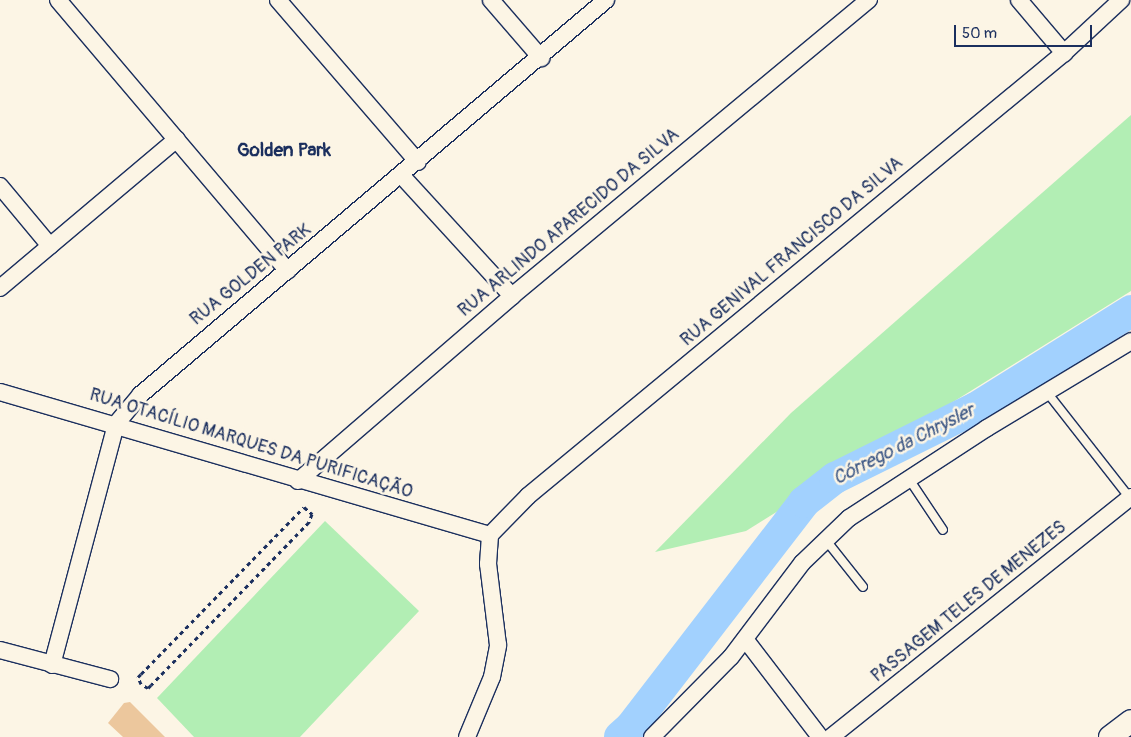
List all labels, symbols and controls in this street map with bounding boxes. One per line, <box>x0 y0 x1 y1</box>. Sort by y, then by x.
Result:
scale bar <box>956 15 1094 47</box>
text: 50 m <box>962 24 997 43</box>
street label: RUA ARLINDO APARECIDO DA SILVA <box>454 124 684 322</box>
district label: Golden Park <box>237 140 331 162</box>
street label: RUA GENIVAL FRANCISCO DA SILVA <box>677 153 907 351</box>
street label: RUA GOLDEN PARK <box>186 220 316 330</box>
street label: RUA OTACÍLIO MARQUES DA PURIFICAÇÃO <box>87 384 415 504</box>
water label: Córrego da Chrysler <box>830 400 978 490</box>
street label: PASSAGEM TELES DE MENEZES <box>867 517 1071 687</box>

